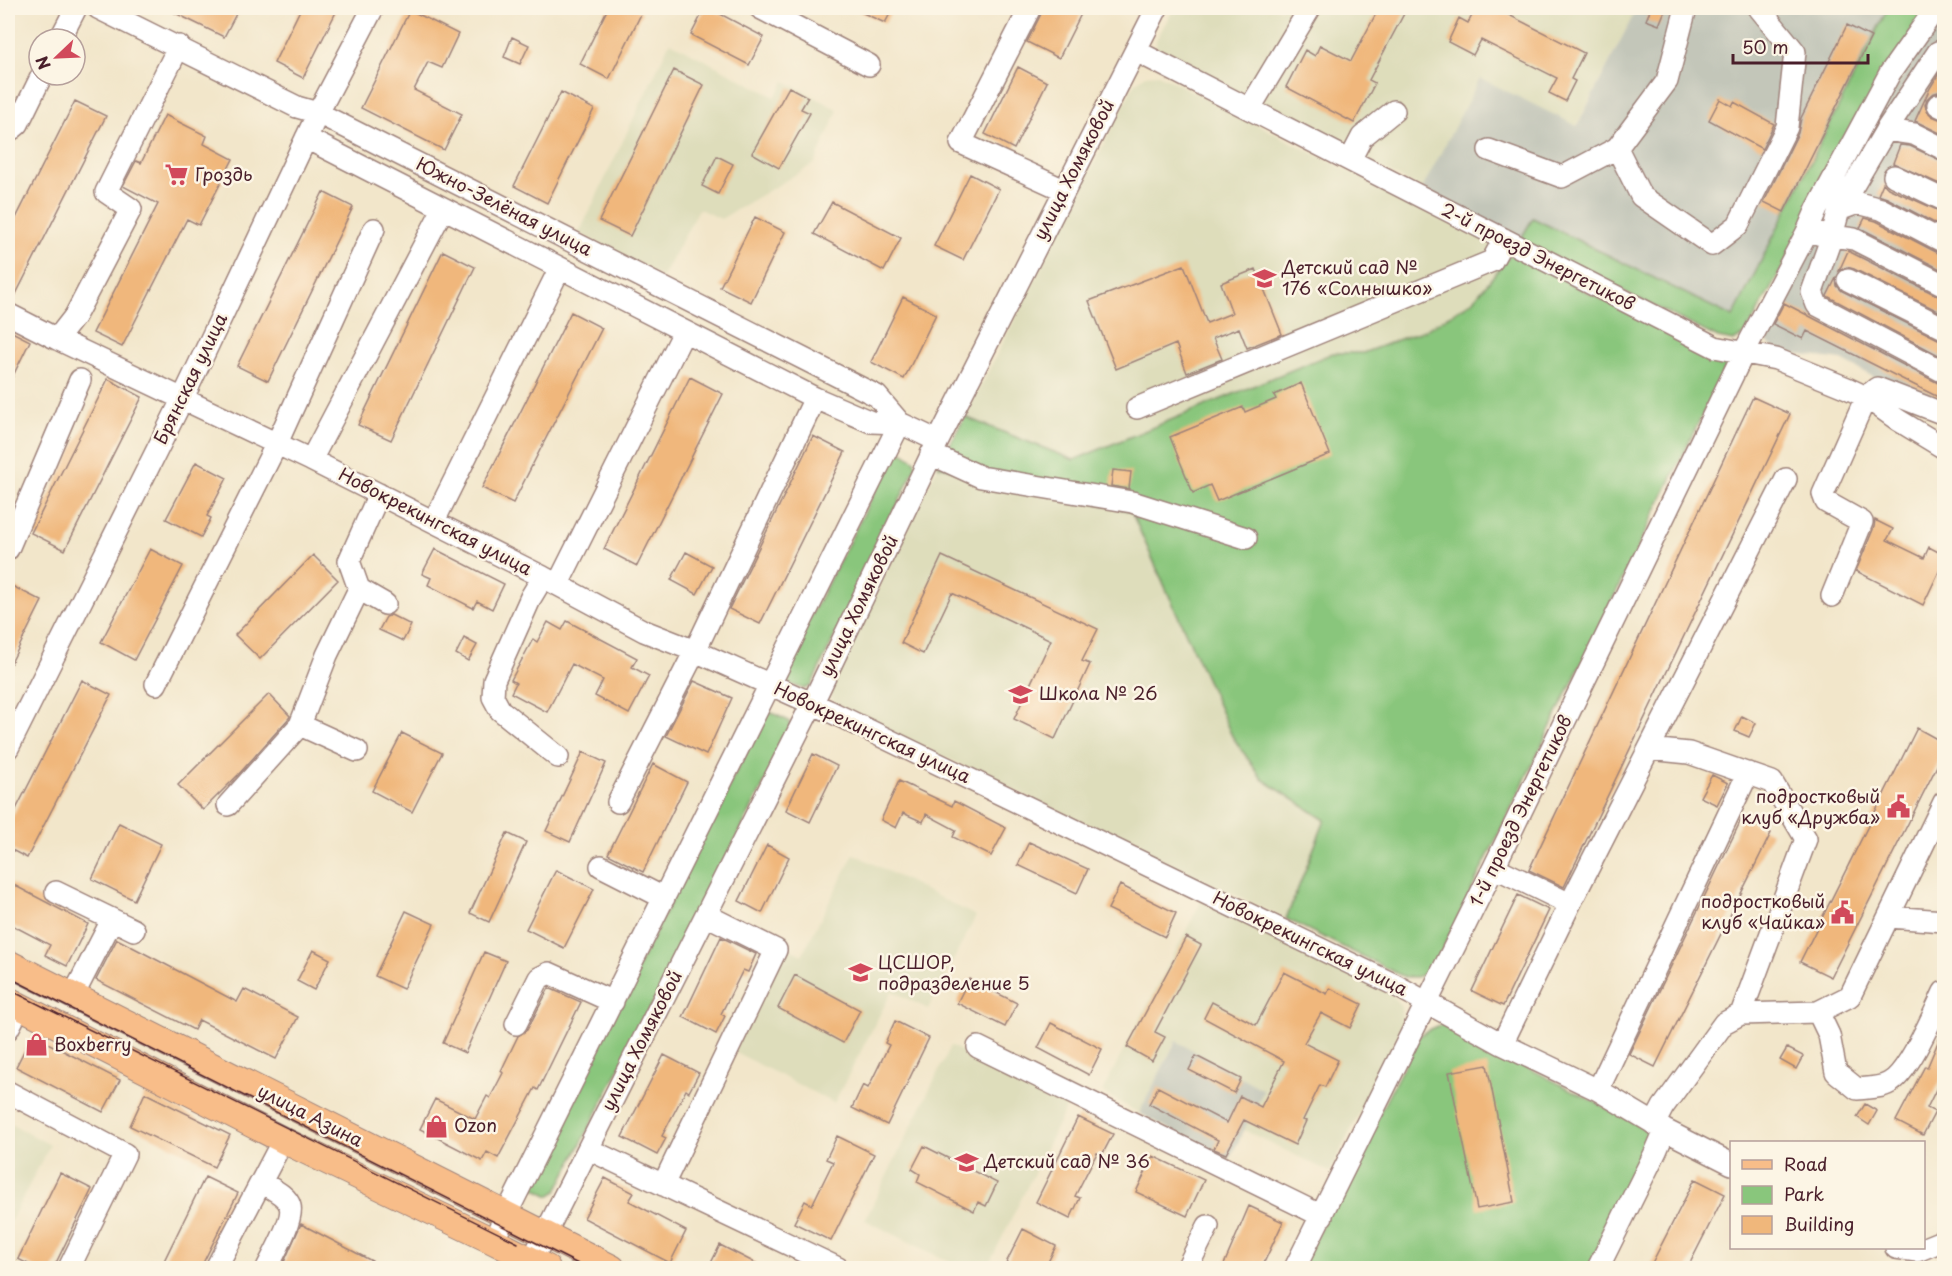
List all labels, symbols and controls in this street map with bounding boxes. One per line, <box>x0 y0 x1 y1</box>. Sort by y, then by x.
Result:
north arrow <box>27 27 87 87</box>
scale bar <box>1733 27 1868 65</box>
text: 50 m <box>1742 33 1789 60</box>
text: N <box>29 53 56 74</box>
street label: улица Хомяковой <box>1026 94 1120 244</box>
street label: Южно-Зелёная улица <box>412 149 598 262</box>
place label: Гроздь <box>195 160 252 187</box>
supermarket icon: Гроздь <box>164 162 190 188</box>
street label: 2-й проезд Энергетиков <box>1437 195 1640 316</box>
place label: Детский сад № 176 «Солнышко» <box>1281 253 1432 301</box>
school or university icon: Детский сад № 176 «Солнышко» <box>1251 265 1277 291</box>
street label: Брянская улица <box>146 308 233 448</box>
street label: Новокрекингская улица <box>334 460 538 582</box>
street label: улица Хомяковой <box>812 530 904 681</box>
street label: Новокрекингская улица <box>770 674 976 789</box>
place label: Школа № 26 <box>1039 679 1157 706</box>
school or university icon: Школа № 26 <box>1008 681 1034 707</box>
street label: 1-й проезд Энергетиков <box>1462 710 1578 911</box>
place label: подростковый клуб «Дружба» <box>1741 782 1880 830</box>
public building icon: подростковый клуб «Дружба» <box>1885 794 1911 820</box>
street label: Новокрекингская улица <box>1209 884 1413 1002</box>
place label: подростковый клуб «Чайка» <box>1701 887 1825 935</box>
public building icon: подростковый клуб «Чайка» <box>1830 899 1856 925</box>
place label: ЦСШОР, подразделение 5 <box>878 948 1030 996</box>
school or university icon: ЦСШОР, подразделение 5 <box>847 960 873 986</box>
street label: улица Хомяковой <box>594 965 688 1115</box>
place label: Boxberry <box>54 1030 132 1057</box>
shop icon: Boxberry <box>23 1032 49 1058</box>
street label: улица Азина <box>253 1076 369 1153</box>
place label: Ozon <box>454 1111 497 1138</box>
shop icon: Ozon <box>423 1113 449 1139</box>
legend <box>1730 1141 1925 1249</box>
place label: Детский сад № 36 <box>983 1147 1150 1174</box>
school or university icon: Детский сад № 36 <box>953 1149 979 1175</box>
text: Road <box>1784 1150 1828 1177</box>
text: Park <box>1784 1180 1824 1207</box>
text: Building <box>1784 1210 1854 1237</box>

